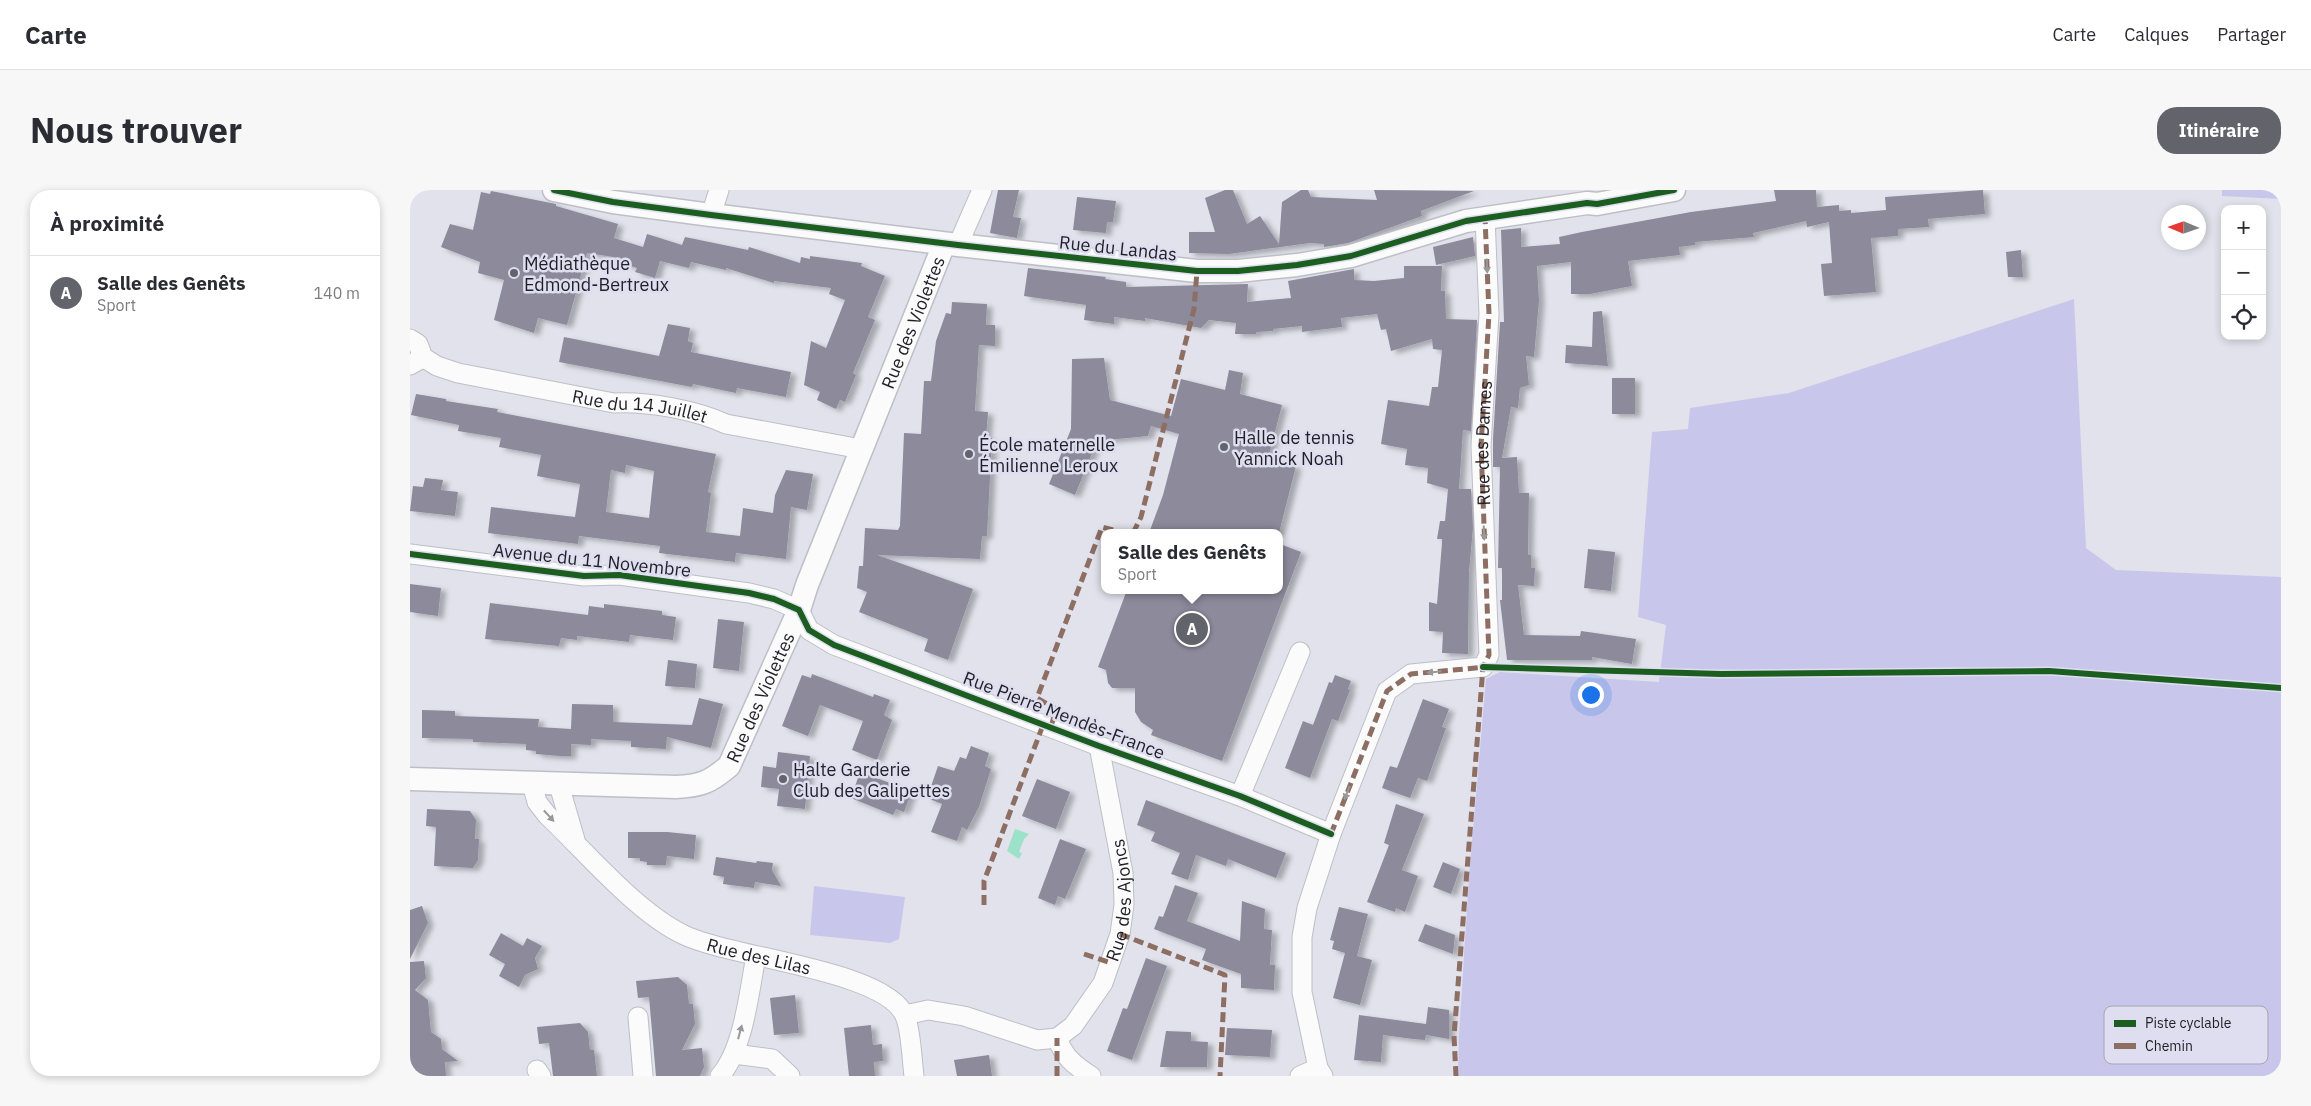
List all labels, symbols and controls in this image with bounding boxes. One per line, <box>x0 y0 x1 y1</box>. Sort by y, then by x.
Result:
text: Carte <box>25 19 87 51</box>
text: Carte <box>2053 23 2096 46</box>
text: Calques <box>2124 23 2189 46</box>
text: Partager <box>2217 23 2286 46</box>
text: Nous trouver <box>30 107 242 153</box>
button: Itinéraire <box>2157 107 2281 154</box>
north arrow <box>2161 205 2206 250</box>
map controls <box>2221 205 2266 340</box>
button: + <box>2221 205 2266 250</box>
text: À proximité <box>50 209 164 237</box>
street label: Rue du Landas <box>1058 230 1178 266</box>
button: − <box>2221 250 2266 295</box>
place label: Médiathèque Edmond-Bertreux <box>524 252 669 296</box>
street label: Rue des Violettes <box>876 253 949 392</box>
one-way arrow <box>1483 258 1491 274</box>
marker: Médiathèque Edmond-Bertreux <box>508 267 520 279</box>
text: Salle des Genêts <box>97 271 246 295</box>
text: A <box>61 283 71 303</box>
text: 140 m <box>313 283 360 303</box>
text: Sport <box>97 295 136 315</box>
button: locate <box>2221 295 2266 340</box>
street label: Rue des Dames <box>1469 380 1496 506</box>
street label: Rue du 14 Juillet <box>570 384 711 428</box>
place label: Halle de tennis Yannick Noah <box>1234 426 1355 470</box>
place label: École maternelle Émilienne Leroux <box>979 433 1118 477</box>
marker: Halle de tennis Yannick Noah <box>1218 441 1230 453</box>
marker: École maternelle Émilienne Leroux <box>963 448 975 460</box>
one-way arrow <box>1481 525 1489 541</box>
popup <box>1101 529 1283 594</box>
street label: Avenue du 11 Novembre <box>492 538 692 582</box>
text: Salle des Genêts <box>1118 540 1266 564</box>
text: Sport <box>1118 564 1157 584</box>
pin: A <box>1176 610 1208 648</box>
street label: Rue des Violettes <box>721 628 799 766</box>
street label: Rue Pierre Mendès-France <box>960 666 1168 764</box>
one-way arrow <box>1426 668 1442 676</box>
your location <box>1578 682 1604 708</box>
place label: Halte Garderie Club des Galipettes <box>793 758 950 802</box>
marker: Halte Garderie Club des Galipettes <box>777 773 789 785</box>
one-way arrow <box>1343 786 1351 801</box>
one-way arrow <box>543 810 555 822</box>
street label: Rue des Ajoncs <box>1100 837 1136 964</box>
street label: Rue des Lilas <box>704 932 813 979</box>
legend <box>2104 1006 2268 1064</box>
text: Piste cyclable <box>2145 1014 2232 1032</box>
one-way arrow <box>736 1025 744 1040</box>
text: Chemin <box>2145 1037 2193 1055</box>

